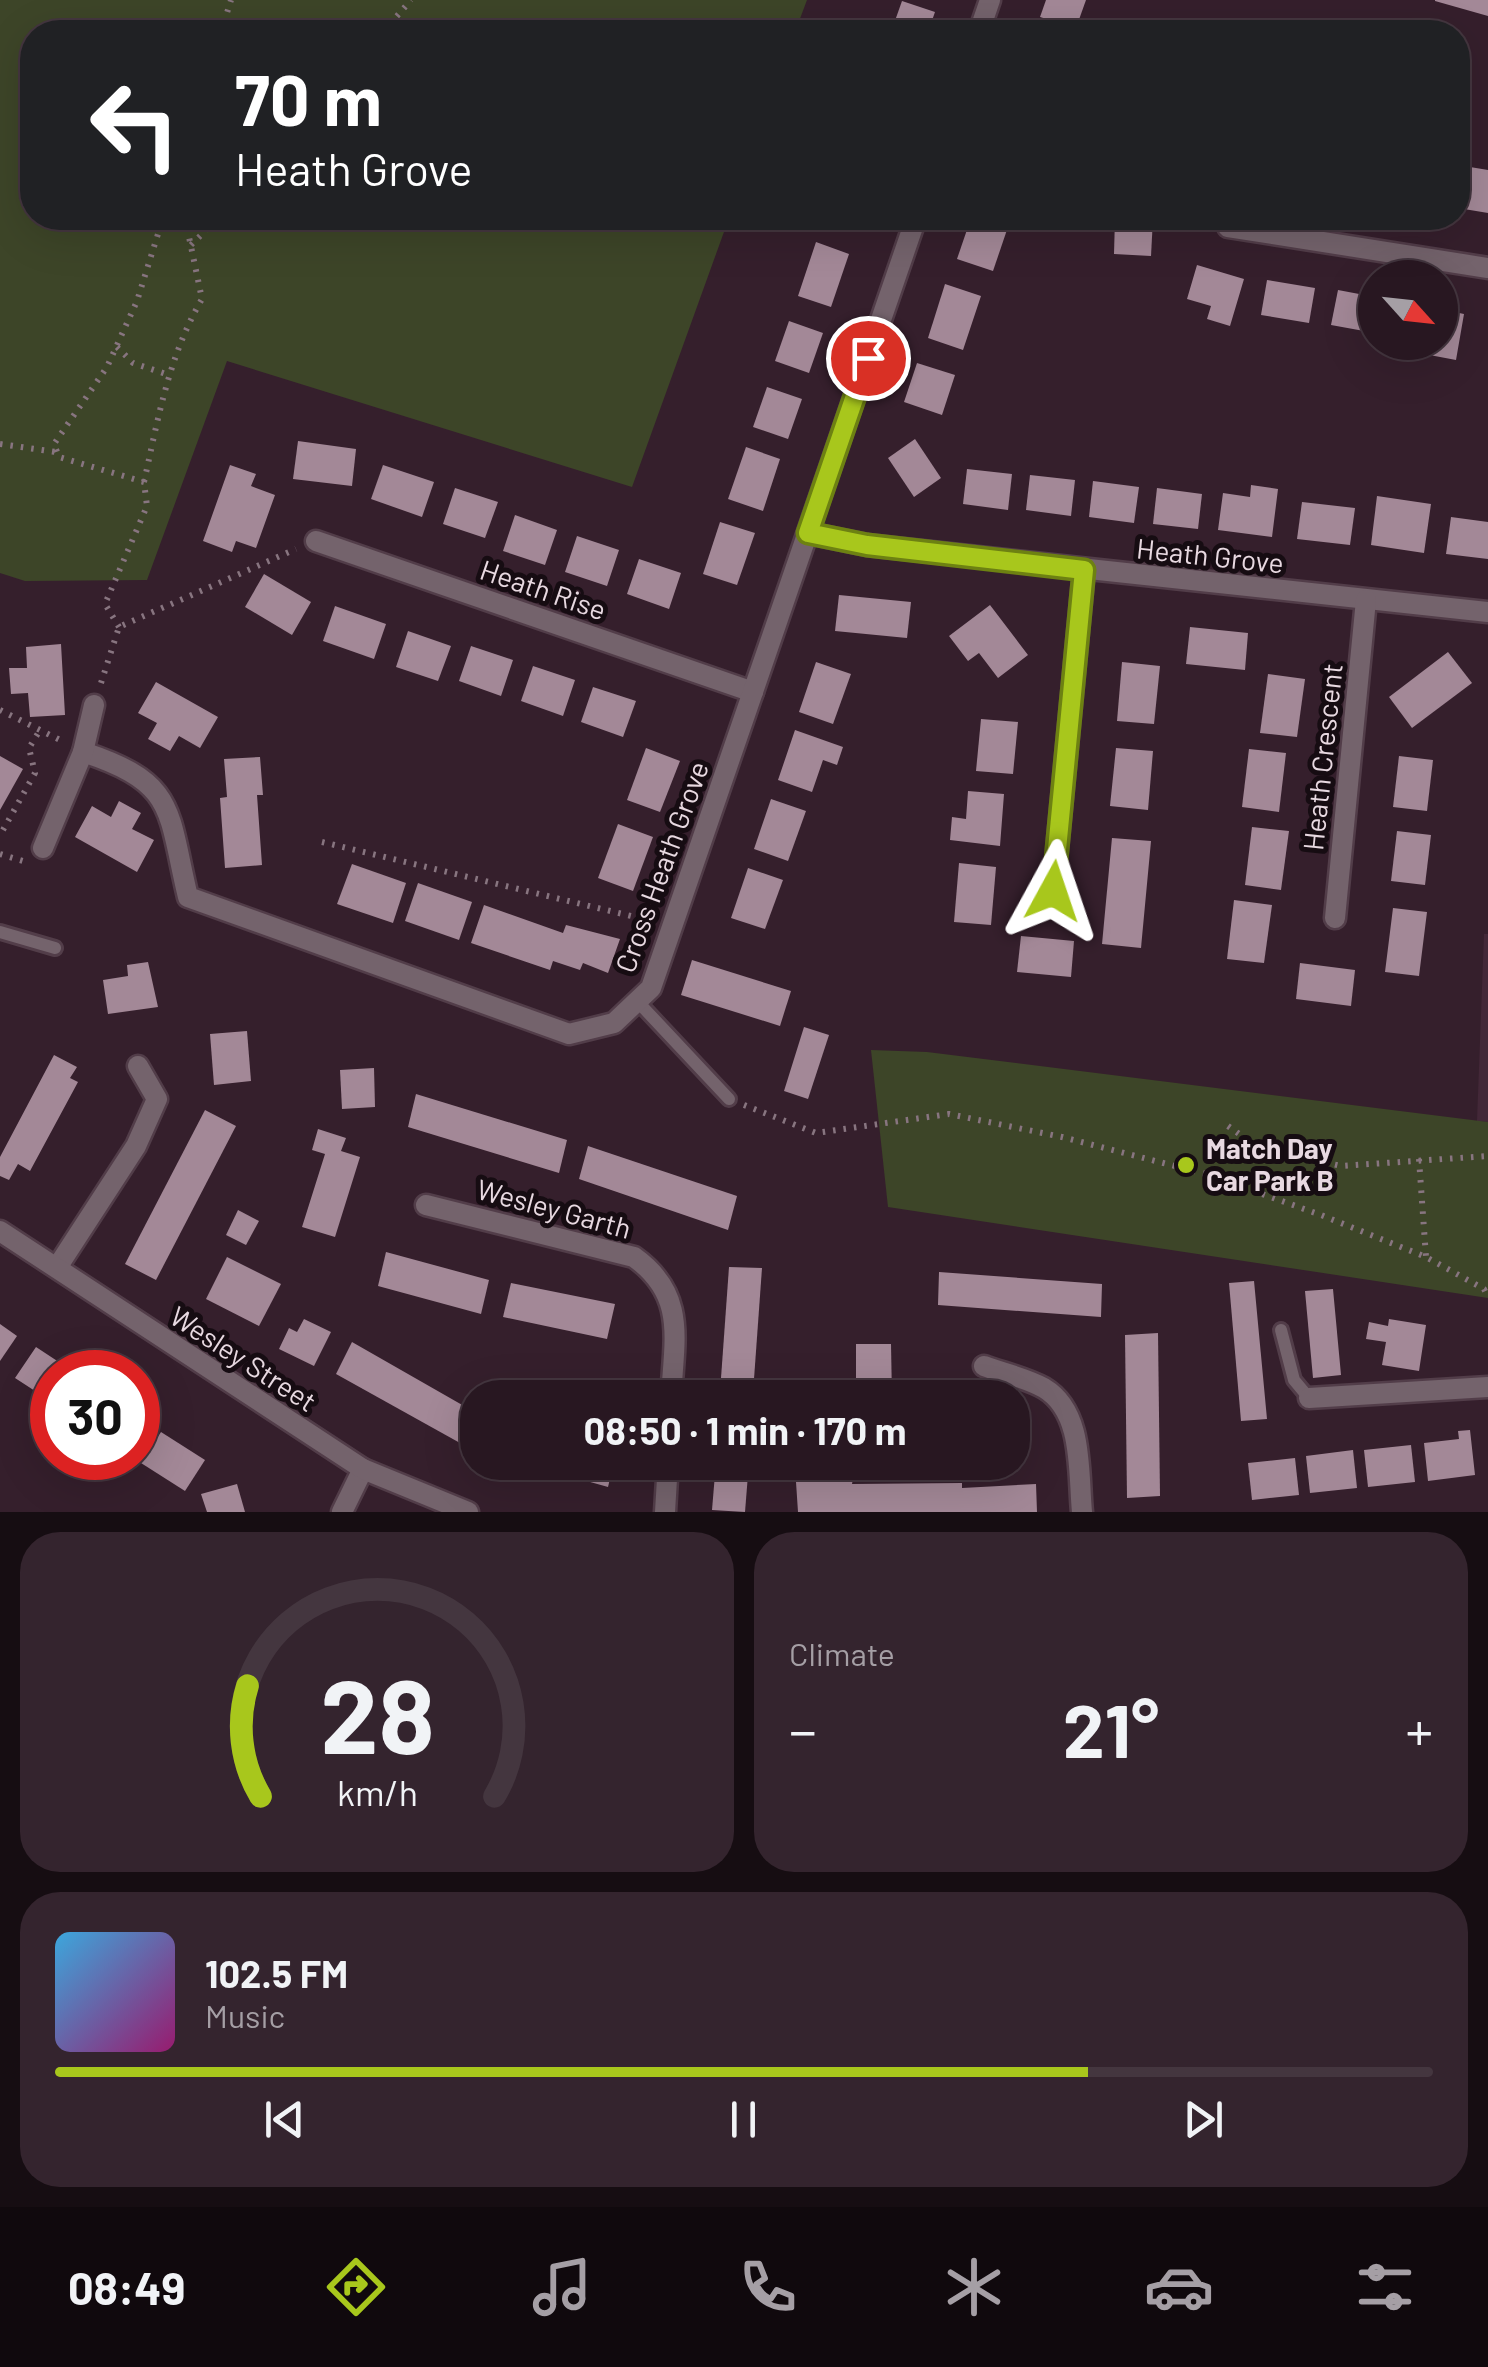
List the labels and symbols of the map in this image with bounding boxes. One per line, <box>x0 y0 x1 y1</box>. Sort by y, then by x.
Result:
north arrow <box>1358 260 1458 360</box>
pin <box>826 316 911 401</box>
street label: Heath Grove <box>1135 530 1285 580</box>
street label: Heath Rise <box>476 552 611 626</box>
street label: Heath Crescent <box>1295 662 1349 852</box>
street label: Cross Heath Grove <box>607 756 715 977</box>
position arrow <box>1001 839 1105 943</box>
place label: Match Day Car Park B <box>1206 1131 1334 1197</box>
marker: Match Day Car Park B <box>1175 1154 1197 1176</box>
street label: Wesley Garth <box>474 1171 635 1245</box>
street label: Wesley Street <box>164 1298 323 1418</box>
speed limit sign: 30 <box>30 1350 160 1480</box>

